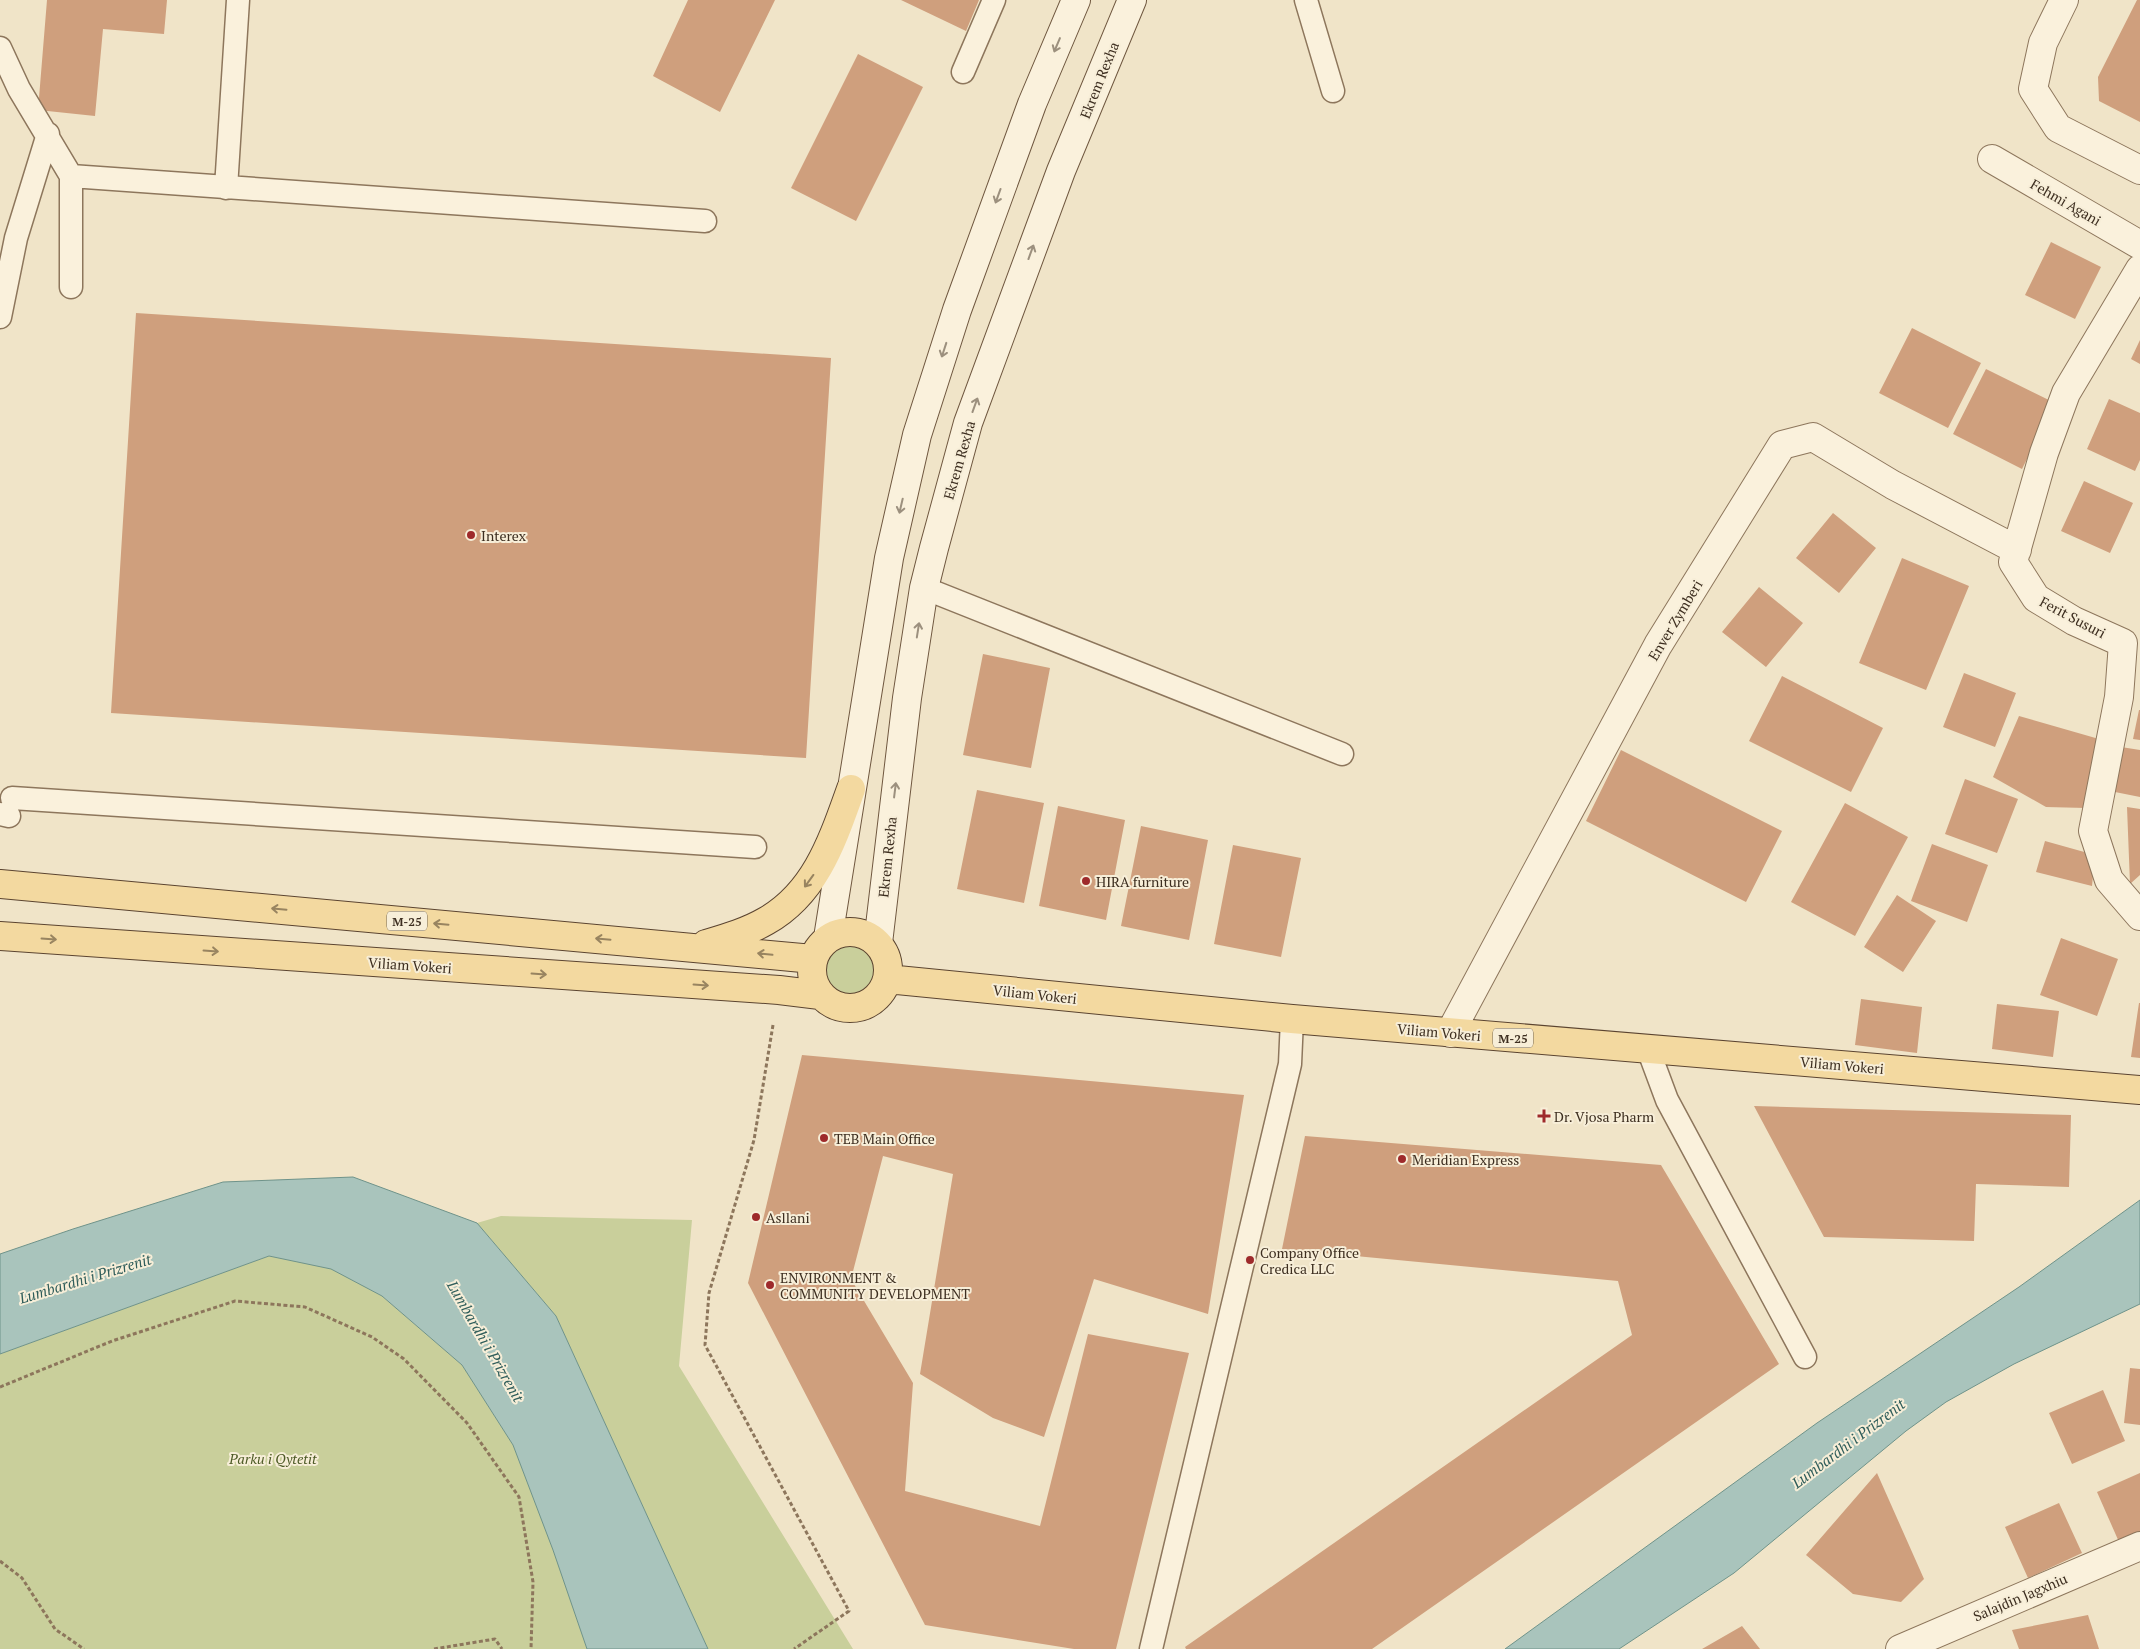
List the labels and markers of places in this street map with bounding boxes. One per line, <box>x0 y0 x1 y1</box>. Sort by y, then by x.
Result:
place label: Interex <box>481 526 527 545</box>
marker: Interex <box>465 529 477 541</box>
place label: HIRA furniture <box>1096 872 1189 891</box>
marker: HIRA furniture <box>1080 875 1092 887</box>
place label: Dr. Vjosa Pharm <box>1554 1107 1654 1126</box>
marker: Dr. Vjosa Pharm <box>1538 1110 1550 1122</box>
place label: TEB Main Office <box>834 1129 935 1148</box>
marker: TEB Main Office <box>818 1132 830 1144</box>
place label: Meridian Express <box>1412 1150 1519 1169</box>
marker: Meridian Express <box>1396 1153 1408 1165</box>
place label: Asllani <box>766 1208 810 1227</box>
marker: Asllani <box>750 1211 762 1223</box>
place label: Company Office Credica LLC <box>1260 1243 1359 1278</box>
marker: Company Office Credica LLC <box>1244 1254 1256 1266</box>
place label: ENVIRONMENT & COMMUNITY DEVELOPMENT <box>780 1268 970 1303</box>
marker: ENVIRONMENT & COMMUNITY DEVELOPMENT <box>764 1279 776 1291</box>

